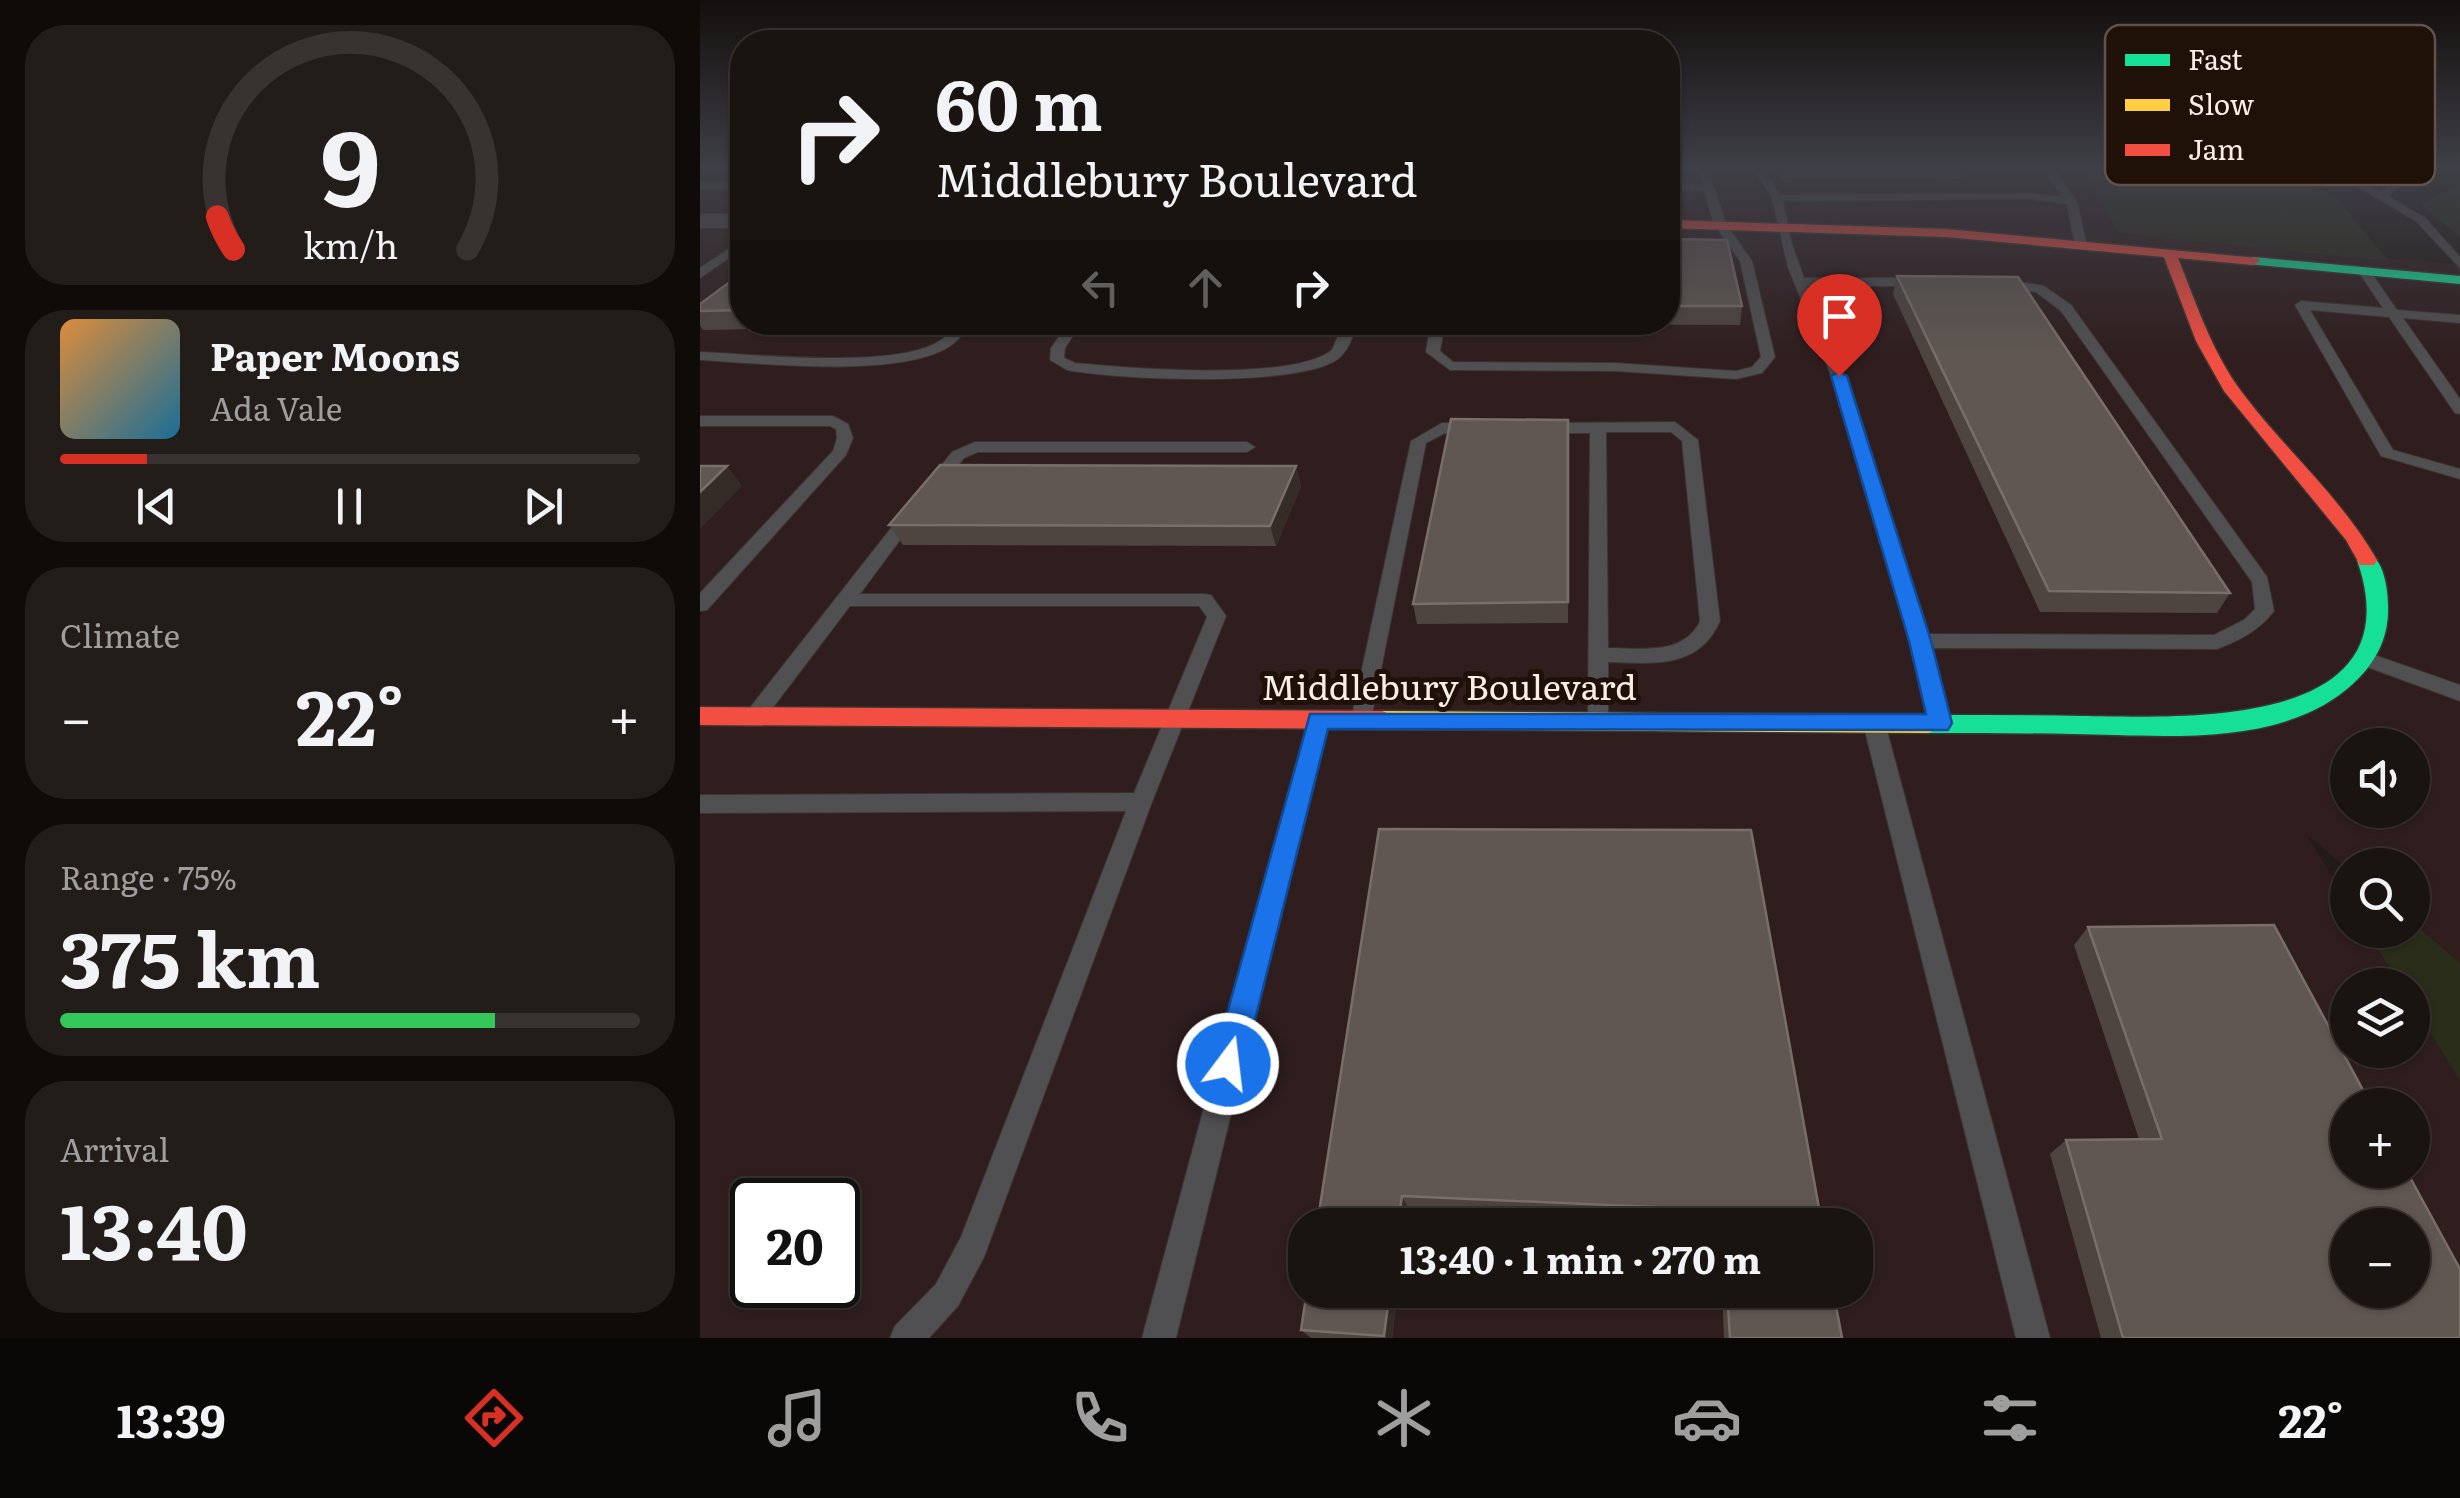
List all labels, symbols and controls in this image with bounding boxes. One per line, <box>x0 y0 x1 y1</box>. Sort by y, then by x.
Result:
legend <box>2105 25 2435 185</box>
text: Fast <box>2188 37 2243 79</box>
text: 60 m <box>935 49 1103 153</box>
icon: right <box>770 70 900 200</box>
text: Slow <box>2188 82 2254 124</box>
text: 9 <box>320 85 380 239</box>
text: Jam <box>2188 127 2244 169</box>
text: Middlebury Boulevard <box>935 144 1418 211</box>
text: km/h <box>302 217 398 270</box>
icon: left <box>1073 260 1128 315</box>
icon: ahead <box>1178 260 1233 315</box>
icon: right <box>1283 260 1338 315</box>
pin <box>1797 274 1882 377</box>
icon: arrive <box>1812 289 1867 344</box>
text: Paper Moons <box>210 326 460 383</box>
text: Ada Vale <box>210 383 342 431</box>
icon: previous <box>129 479 184 534</box>
icon: pause <box>322 479 377 534</box>
icon: next <box>516 479 571 534</box>
text: Climate <box>60 610 180 658</box>
text: 22° <box>296 658 404 769</box>
street label: Middlebury Boulevard <box>1261 659 1637 711</box>
text: − <box>60 674 92 756</box>
text: + <box>608 674 640 756</box>
map controls <box>2330 728 2430 1308</box>
button: sound <box>2330 728 2430 828</box>
button: search <box>2330 848 2430 948</box>
text: Range · 75% <box>60 852 237 900</box>
text: 375 km <box>60 900 321 1011</box>
button: layers <box>2330 968 2430 1068</box>
position arrow <box>1176 1012 1280 1116</box>
button: + <box>2330 1088 2430 1188</box>
text: Arrival <box>60 1124 169 1172</box>
text: 13:40 <box>60 1172 248 1283</box>
speed limit sign: 20 <box>730 1178 860 1308</box>
button: − <box>2330 1208 2430 1308</box>
text: 13:40 · 1 min · 270 m <box>1400 1229 1761 1286</box>
icon: directions <box>459 1383 529 1453</box>
icon: music <box>762 1383 832 1453</box>
icon: phone <box>1065 1383 1135 1453</box>
icon: climate <box>1369 1383 1439 1453</box>
icon: car <box>1672 1383 1742 1453</box>
icon: filters <box>1975 1383 2045 1453</box>
text: 13:39 <box>117 1385 226 1452</box>
text: 22° <box>2278 1385 2343 1452</box>

